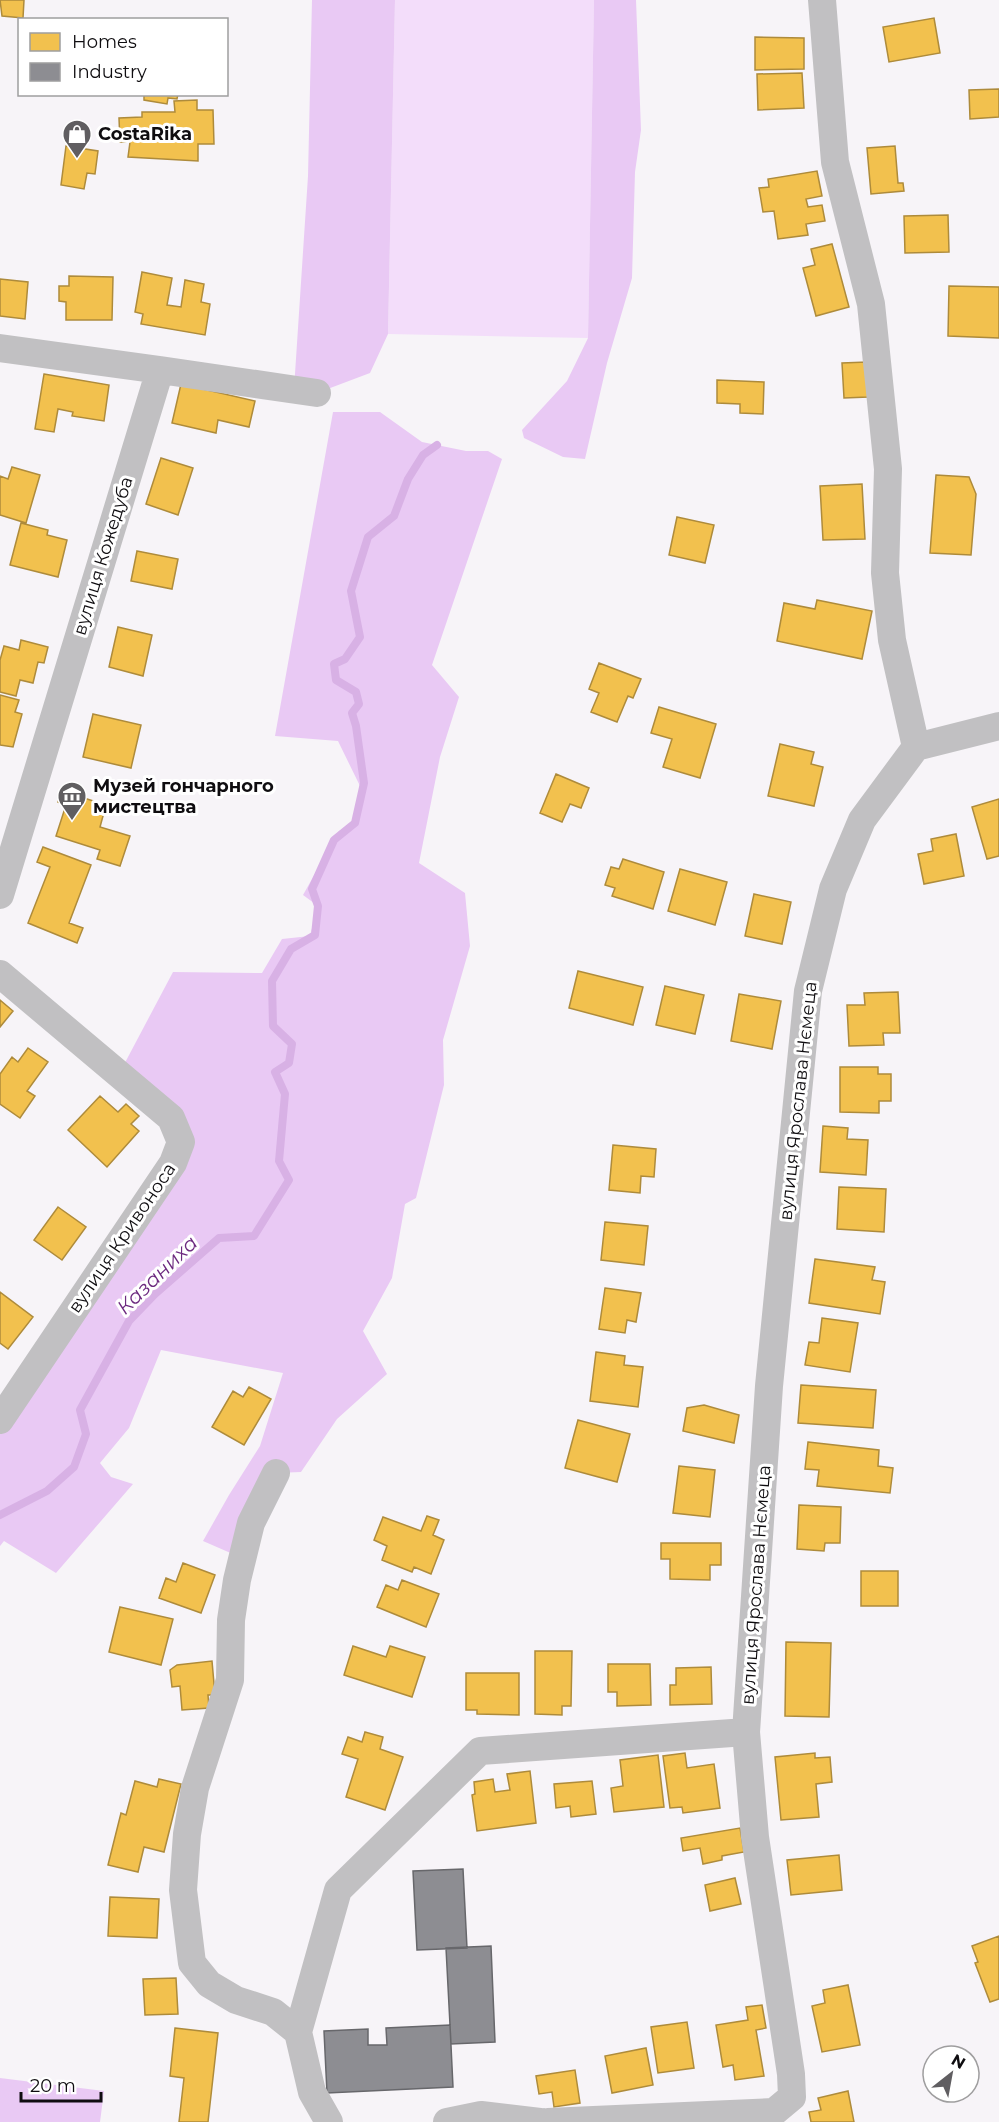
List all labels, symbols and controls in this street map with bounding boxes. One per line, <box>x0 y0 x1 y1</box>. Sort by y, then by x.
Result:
legend <box>18 18 228 96</box>
text: Homes <box>72 31 137 53</box>
text: Industry <box>72 61 147 83</box>
shop icon: CostaRika <box>61 118 93 160</box>
place label: CostaRika <box>98 123 192 145</box>
street label: вулиця Кожедуба <box>68 474 138 638</box>
place label: Музей гончарного мистецтва <box>93 775 274 818</box>
museum icon: Музей гончарного мистецтва <box>56 780 88 822</box>
street label: вулиця Ярослава Нємеца <box>775 980 821 1222</box>
street label: вулиця Кривоноса <box>64 1159 180 1317</box>
water label: Казаниха <box>112 1231 202 1319</box>
street label: вулиця Ярослава Нємеца <box>737 1464 775 1706</box>
north arrow <box>921 2044 981 2104</box>
text: N <box>948 2050 969 2073</box>
scale bar <box>21 2065 100 2103</box>
text: 20 m <box>30 2075 76 2097</box>

